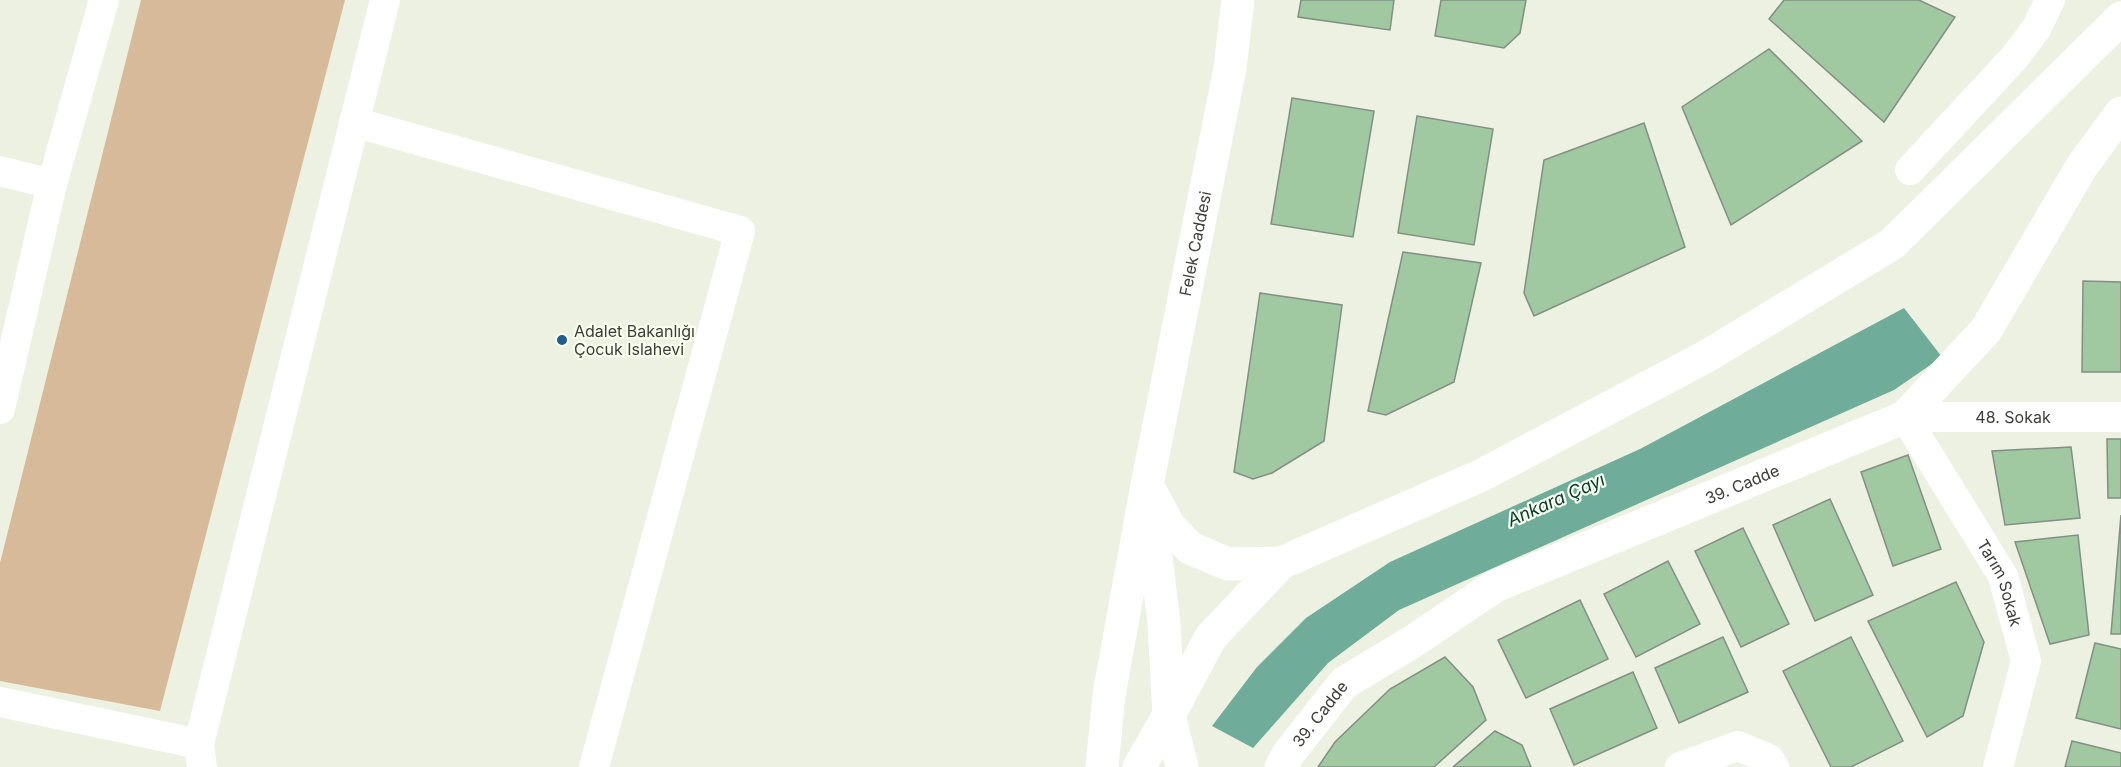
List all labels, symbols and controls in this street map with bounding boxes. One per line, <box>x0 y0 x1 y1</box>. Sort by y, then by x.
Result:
street label: Felek Caddesi <box>1175 189 1215 298</box>
place label: Adalet Bakanlığı Çocuk Islahevi <box>574 321 695 359</box>
marker: Adalet Bakanlığı Çocuk Islahevi <box>555 333 569 347</box>
street label: 48. Sokak <box>1975 407 2051 427</box>
street label: 39. Cadde <box>1702 460 1782 508</box>
water label: Ankara Çayı <box>1503 469 1608 531</box>
street label: Tarım Sokak <box>1973 536 2026 629</box>
street label: 39. Cadde <box>1288 677 1352 751</box>

